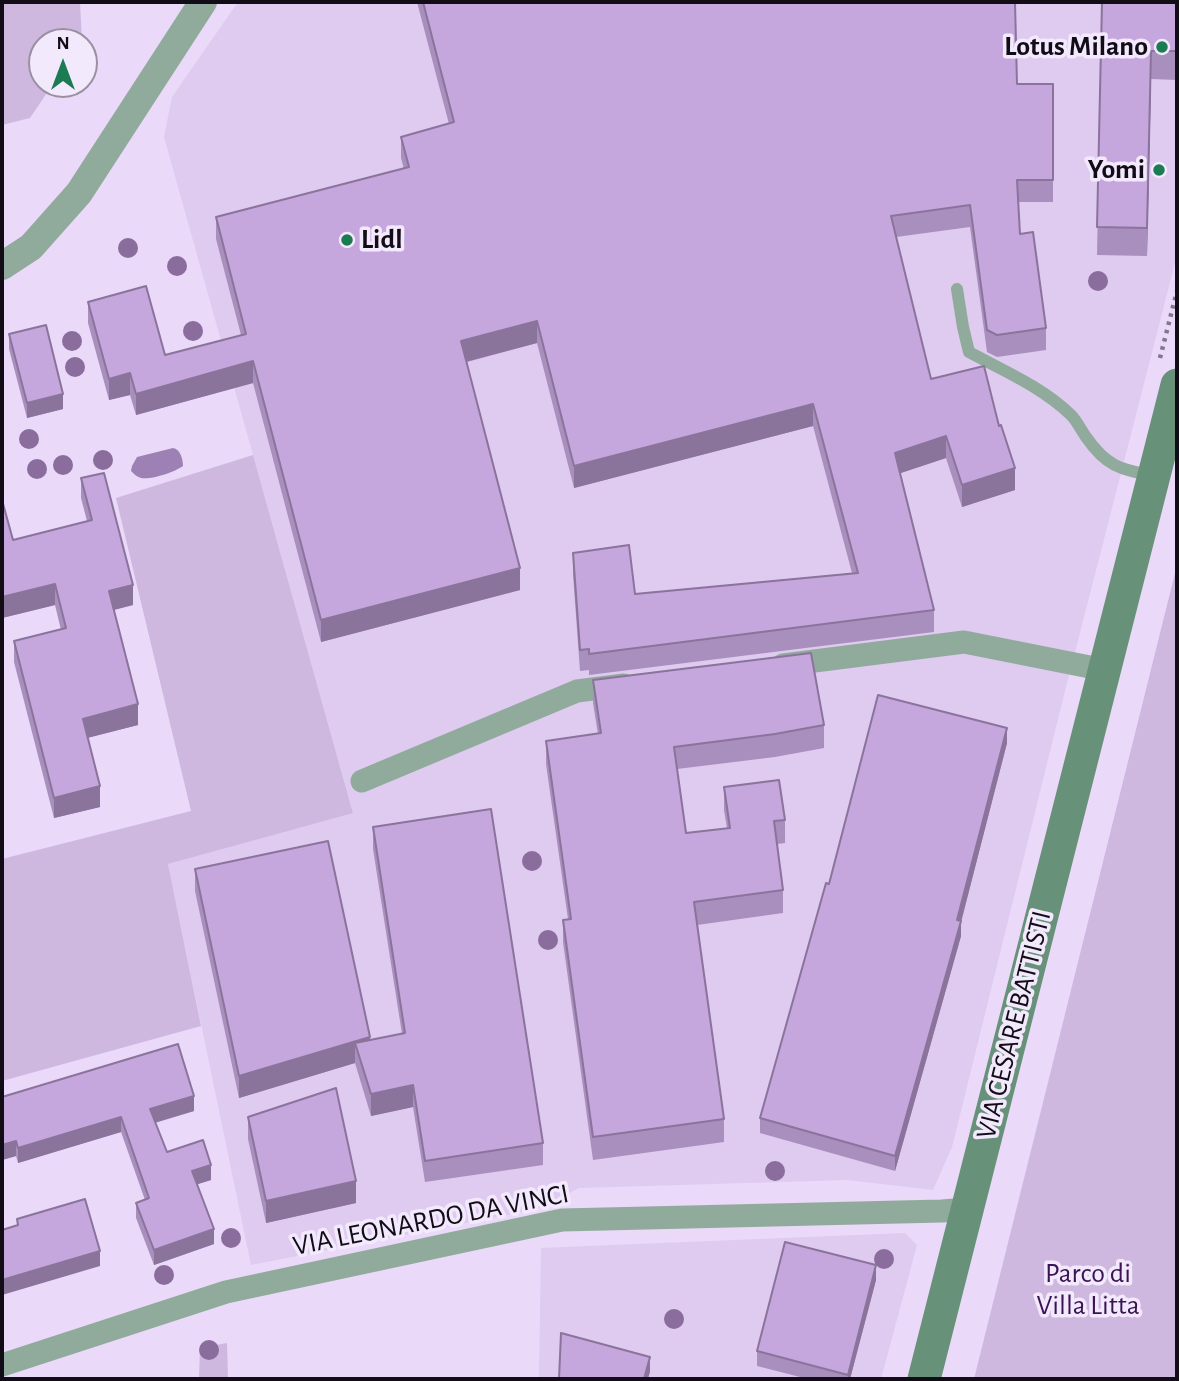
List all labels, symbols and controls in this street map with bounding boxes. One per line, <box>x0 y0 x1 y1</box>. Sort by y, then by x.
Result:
north arrow <box>28 28 98 98</box>
place label: Lotus Milano <box>1004 30 1148 64</box>
text: N <box>56 34 70 53</box>
marker: Lotus Milano <box>1154 39 1170 55</box>
place label: Yomi <box>1088 153 1145 187</box>
marker: Yomi <box>1151 162 1167 178</box>
place label: Lidl <box>361 223 403 257</box>
marker: Lidl <box>339 232 355 248</box>
street label: VIA CESARE BATTISTI <box>969 907 1059 1143</box>
street label: VIA LEONARDO DA VINCI <box>290 1177 572 1263</box>
park label: Parco di Villa Litta <box>1036 1257 1140 1323</box>

